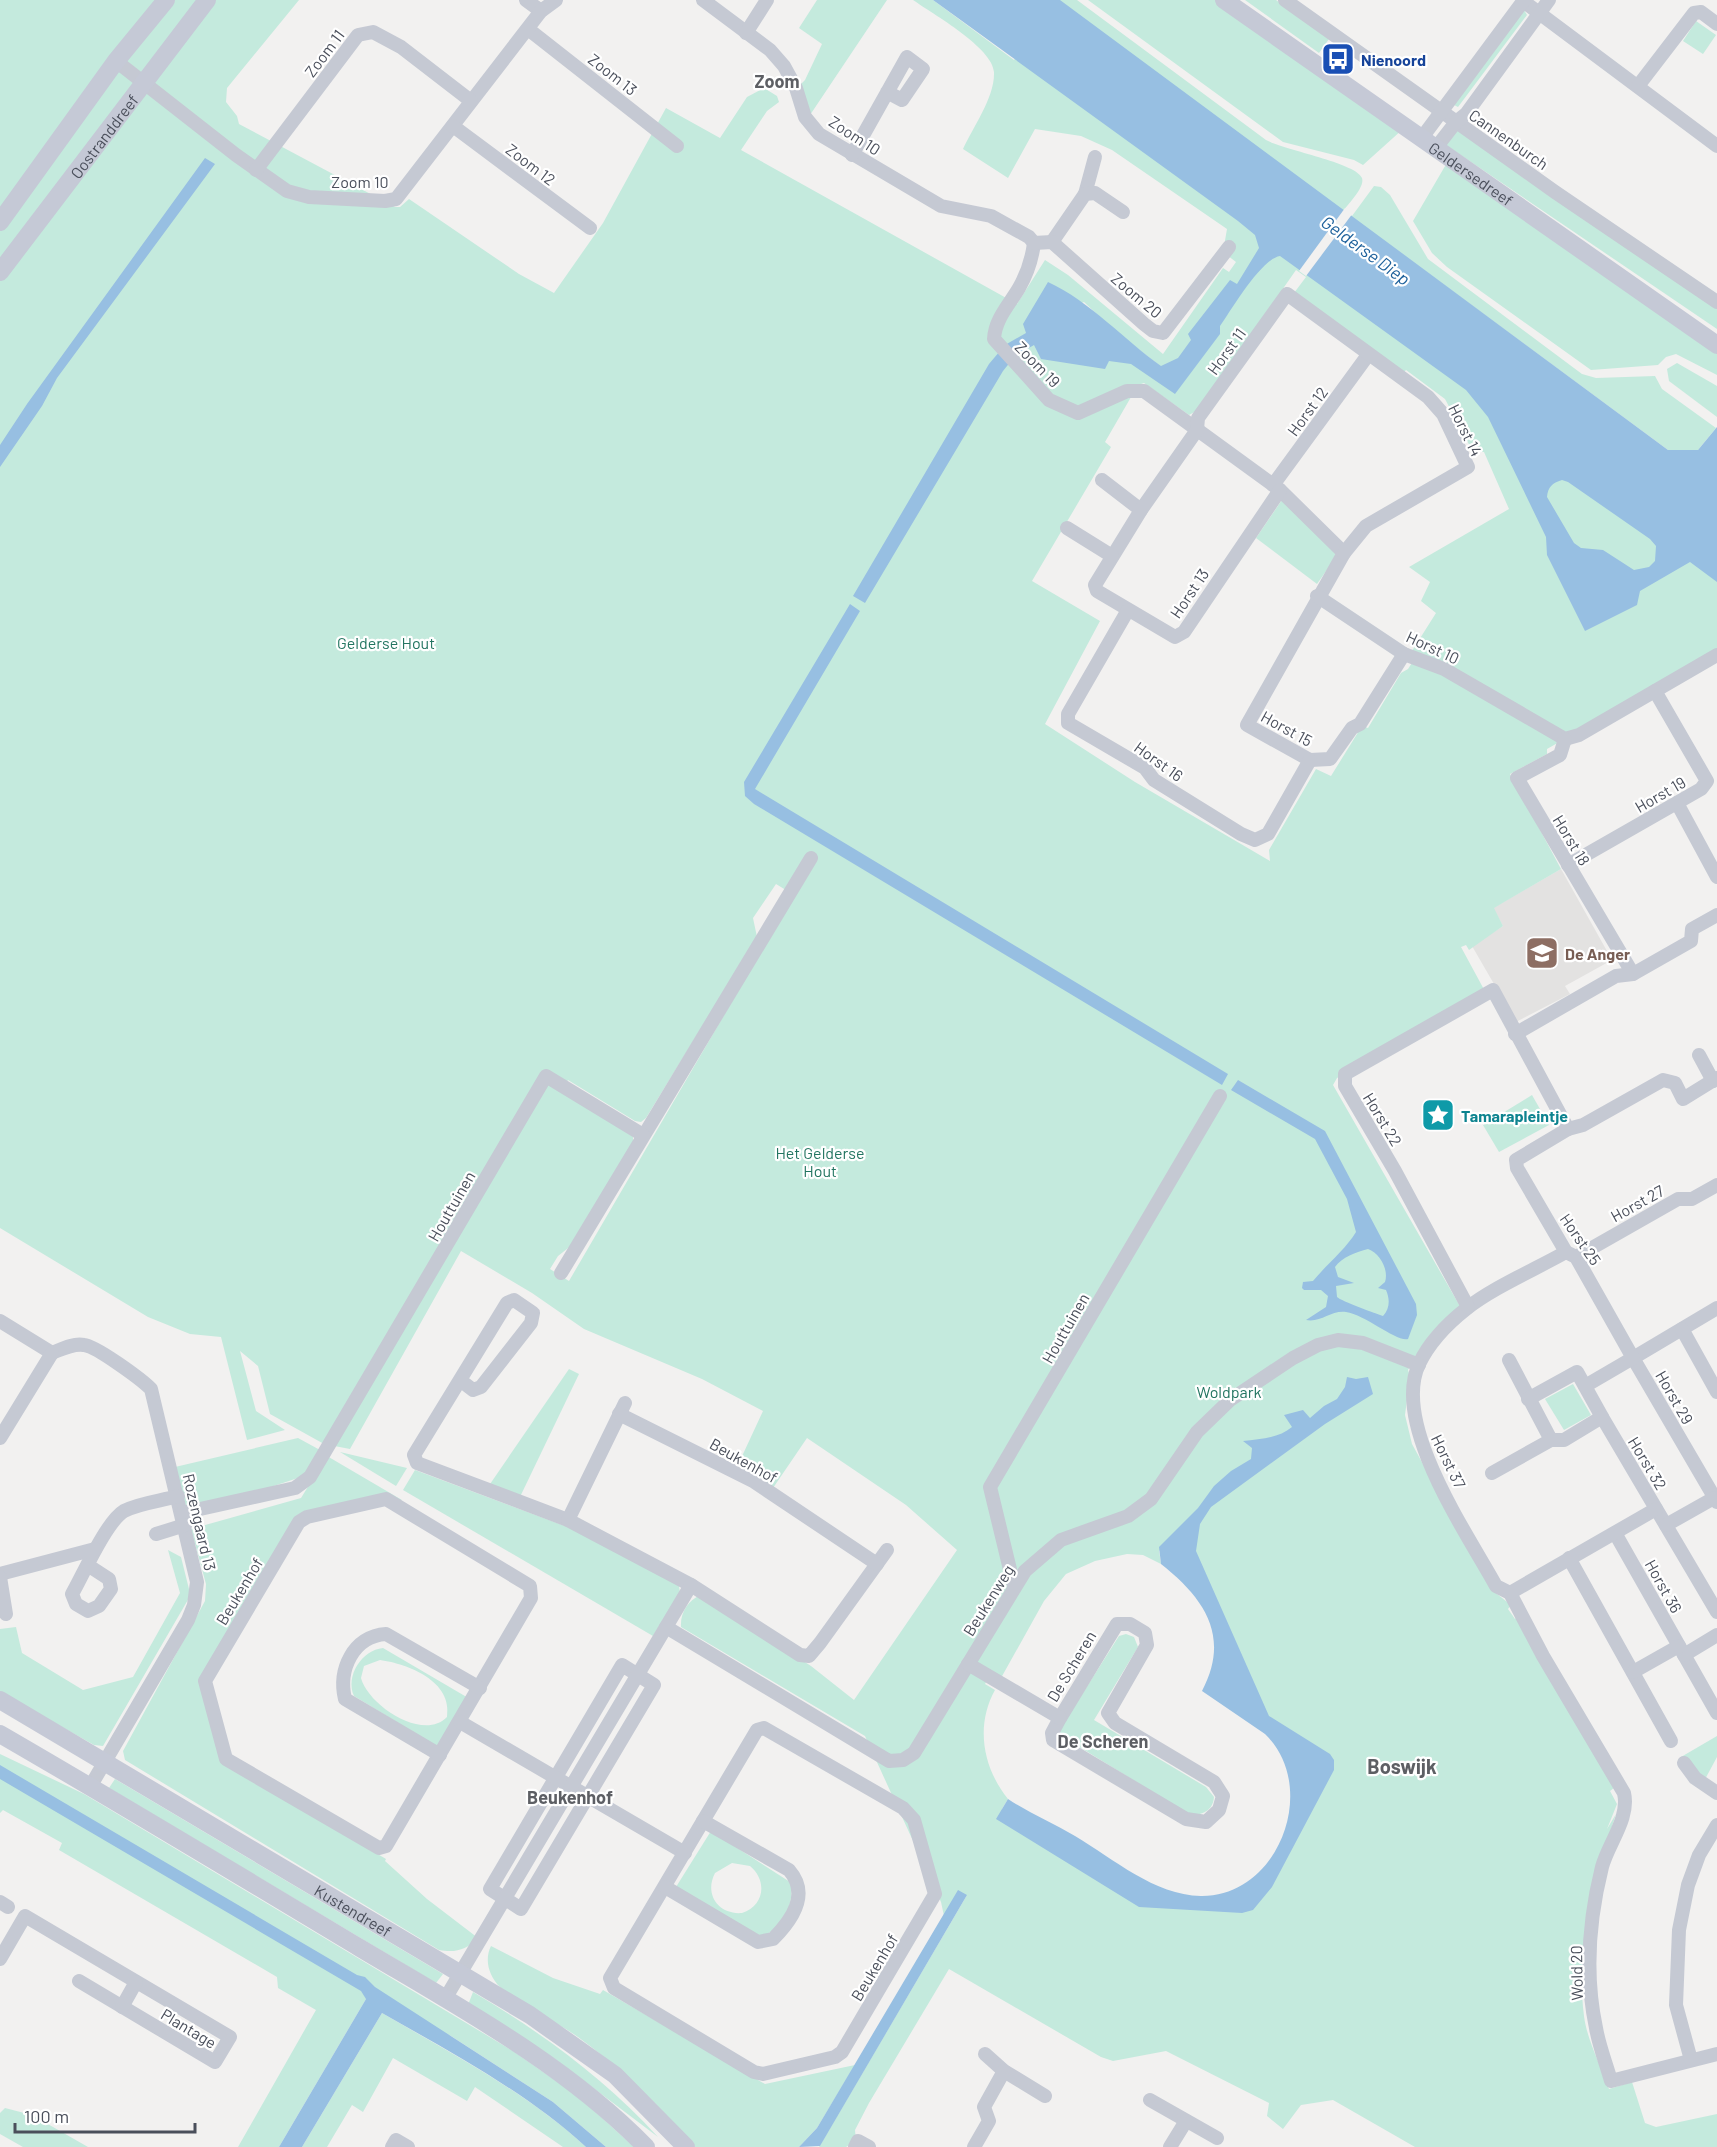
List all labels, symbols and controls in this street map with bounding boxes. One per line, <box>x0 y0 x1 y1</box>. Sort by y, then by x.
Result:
street label: Zoom 11 <box>300 26 348 80</box>
bus stop icon: Nienoord <box>1320 41 1356 77</box>
street label: Zoom 13 <box>585 49 641 99</box>
place label: Nienoord <box>1361 50 1426 69</box>
district label: Zoom <box>754 70 800 92</box>
street label: Oostranddreef <box>66 90 142 182</box>
street label: Cannenburch <box>1466 105 1552 173</box>
street label: Zoom 10 <box>826 111 884 159</box>
street label: Geldersedreef <box>1426 137 1517 209</box>
street label: Zoom 12 <box>503 139 559 189</box>
street label: Zoom 10 <box>331 172 389 191</box>
water label: Gelderse Diep <box>1317 210 1415 290</box>
street label: Zoom 20 <box>1108 268 1166 322</box>
street label: Horst 11 <box>1203 324 1249 378</box>
street label: Zoom 19 <box>1012 337 1064 391</box>
street label: Horst 12 <box>1283 383 1331 439</box>
street label: Horst 14 <box>1445 401 1487 459</box>
street label: Horst 13 <box>1166 565 1212 621</box>
street label: Horst 10 <box>1403 626 1463 668</box>
park label: Gelderse Hout <box>337 633 435 652</box>
street label: Horst 15 <box>1258 706 1316 750</box>
street label: Horst 16 <box>1131 737 1187 785</box>
street label: Horst 19 <box>1631 772 1689 816</box>
street label: Horst 18 <box>1550 811 1594 869</box>
school or university icon: De Anger <box>1524 935 1560 971</box>
place label: De Anger <box>1565 944 1630 963</box>
street label: Horst 22 <box>1360 1089 1406 1149</box>
place icon: Tamarapleintje <box>1420 1097 1456 1133</box>
place label: Tamarapleintje <box>1461 1106 1568 1125</box>
park label: Het Gelderse Hout <box>775 1143 865 1180</box>
street label: Houttuinen <box>423 1168 479 1244</box>
street label: Horst 27 <box>1607 1180 1667 1225</box>
street label: Horst 25 <box>1556 1210 1606 1268</box>
street label: Houttuinen <box>1037 1290 1093 1366</box>
street label: Horst 29 <box>1652 1367 1698 1427</box>
park label: Woldpark <box>1196 1382 1262 1401</box>
street label: Horst 37 <box>1428 1431 1470 1491</box>
street label: Horst 32 <box>1625 1433 1671 1493</box>
street label: Beukenhof <box>707 1434 782 1487</box>
street label: Rozengaard 13 <box>180 1472 220 1572</box>
street label: Beukenhof <box>212 1554 267 1628</box>
street label: Horst 36 <box>1642 1556 1686 1616</box>
street label: Beukenweg <box>959 1561 1017 1639</box>
street label: De Scheren <box>1042 1627 1100 1705</box>
district label: De Scheren <box>1058 1730 1148 1752</box>
district label: Boswijk <box>1367 1754 1437 1778</box>
district label: Beukenhof <box>527 1786 613 1808</box>
street label: Kustendreef <box>312 1880 395 1940</box>
street label: Beukenhof <box>847 1930 902 2004</box>
street label: Wold 20 <box>1566 1945 1586 2001</box>
street label: Plantage <box>158 2004 220 2052</box>
scale bar <box>15 2096 195 2134</box>
text: 100 m <box>24 2105 69 2127</box>

